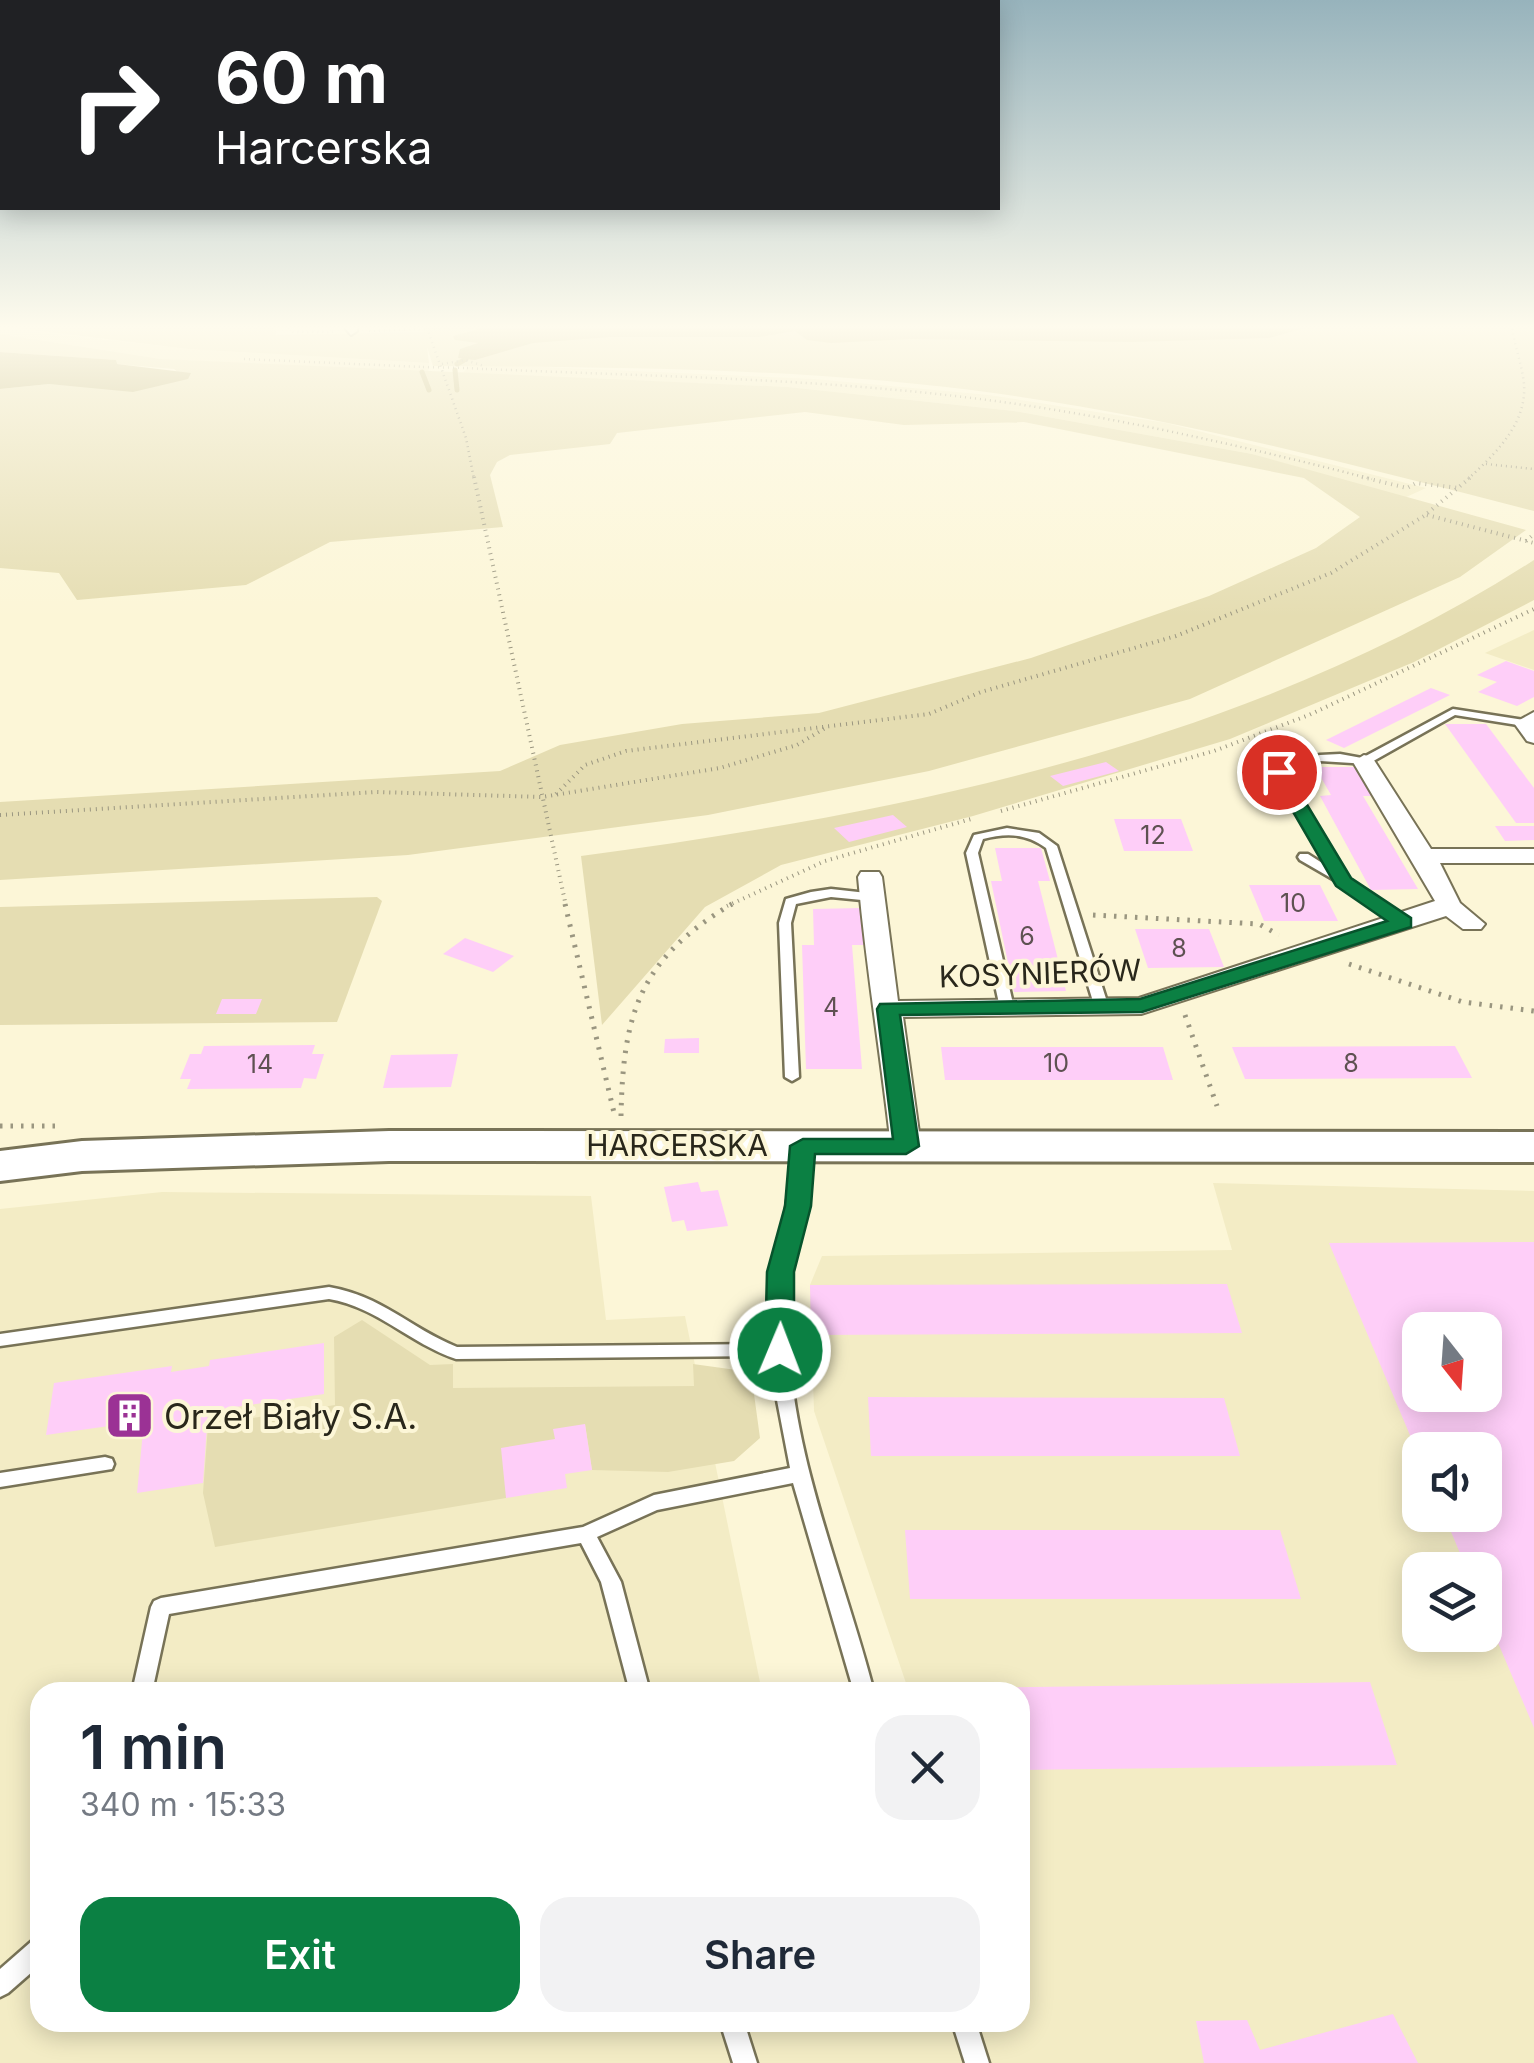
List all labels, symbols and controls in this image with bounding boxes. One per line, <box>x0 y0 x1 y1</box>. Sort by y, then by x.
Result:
text: 60 m <box>215 35 388 120</box>
icon: right <box>50 40 180 170</box>
text: Harcerska <box>215 120 433 175</box>
pin <box>1237 730 1322 815</box>
icon: arrive <box>1252 745 1307 800</box>
house number: 12 <box>1140 820 1166 850</box>
house number: 10 <box>1280 888 1306 918</box>
house number: 6 <box>1019 921 1035 951</box>
house number: 8 <box>1171 933 1187 963</box>
street label: KOSYNIERÓW <box>938 951 1142 995</box>
house number: 4 <box>823 992 839 1022</box>
house number: 10 <box>1043 1048 1069 1078</box>
house number: 8 <box>1343 1048 1359 1078</box>
house number: 14 <box>247 1049 273 1079</box>
street label: HARCERSKA <box>586 1127 768 1163</box>
position arrow <box>728 1298 832 1402</box>
north arrow <box>1402 1312 1502 1412</box>
map controls <box>1402 1312 1502 1652</box>
building icon: Orzeł Biały S.A. <box>103 1390 155 1442</box>
place label: Orzeł Biały S.A. <box>164 1395 417 1437</box>
button: sound <box>1402 1432 1502 1532</box>
button: layers <box>1402 1552 1502 1652</box>
text: 1 min <box>80 1711 227 1783</box>
button: close <box>875 1715 980 1820</box>
text: 340 m · 15:33 <box>80 1785 286 1824</box>
button: Exit <box>80 1897 520 2012</box>
button: Share <box>540 1897 980 2012</box>

